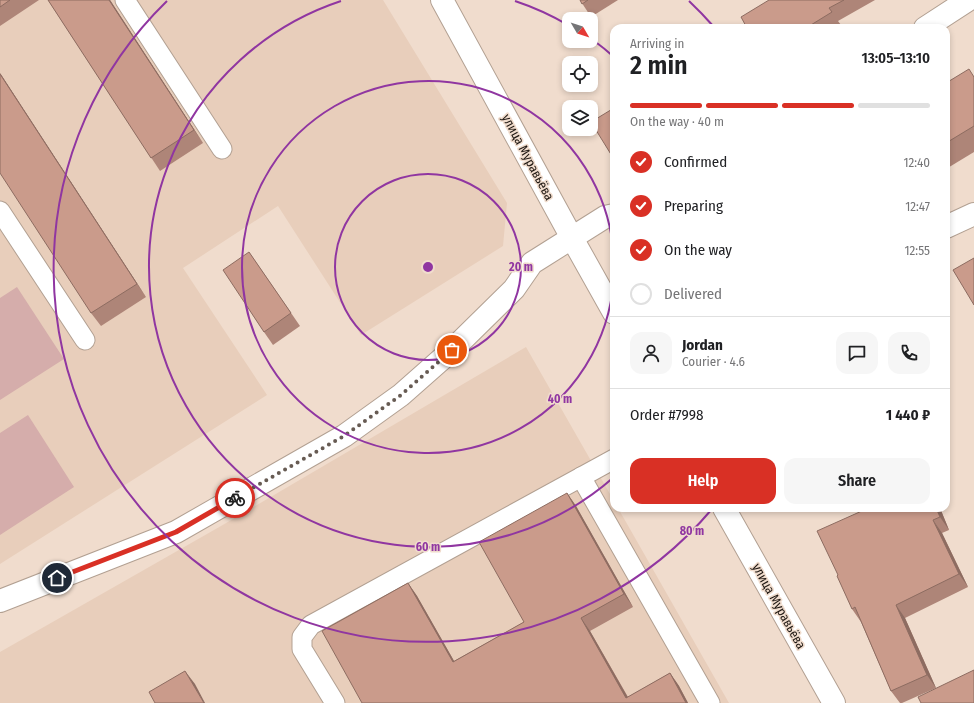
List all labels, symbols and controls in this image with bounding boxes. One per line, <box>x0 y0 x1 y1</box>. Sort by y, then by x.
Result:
north arrow <box>562 12 598 48</box>
map controls <box>562 12 598 136</box>
text: Arriving in <box>630 36 684 51</box>
text: 13:05–13:10 <box>861 49 930 67</box>
text: 2 min <box>630 50 688 81</box>
button: locate <box>562 56 598 92</box>
button: layers <box>562 100 598 136</box>
street label: улица Муравьёва <box>499 111 557 203</box>
text: On the way · 40 m <box>630 114 724 129</box>
icon: check <box>630 151 652 173</box>
text: Confirmed <box>664 153 727 171</box>
text: 12:40 <box>903 155 930 170</box>
icon: check <box>630 195 652 217</box>
text: Preparing <box>664 197 723 215</box>
text: 12:47 <box>905 199 930 214</box>
icon: check <box>630 239 652 261</box>
text: On the way <box>664 241 732 259</box>
text: 12:55 <box>905 243 930 258</box>
centre of rings <box>421 260 435 274</box>
text: 20 m <box>508 260 533 274</box>
text: Delivered <box>664 285 722 303</box>
button: person <box>630 332 672 374</box>
button: chat <box>836 332 878 374</box>
button: phone <box>888 332 930 374</box>
pin <box>435 333 469 367</box>
text: Jordan <box>682 336 723 354</box>
icon: bag <box>441 339 463 361</box>
text: Courier · 4.6 <box>682 354 745 369</box>
text: 40 m <box>548 392 572 406</box>
text: Order #7998 <box>630 406 704 424</box>
text: 1 440 ₽ <box>886 406 930 424</box>
button: Help <box>630 458 776 504</box>
button: Share <box>784 458 930 504</box>
courier <box>215 478 255 518</box>
icon: bike <box>224 487 246 509</box>
text: 80 m <box>680 524 704 538</box>
text: 60 m <box>416 540 440 554</box>
pin <box>40 561 74 595</box>
street label: улица Муравьёва <box>749 561 809 651</box>
icon: home <box>46 567 68 589</box>

